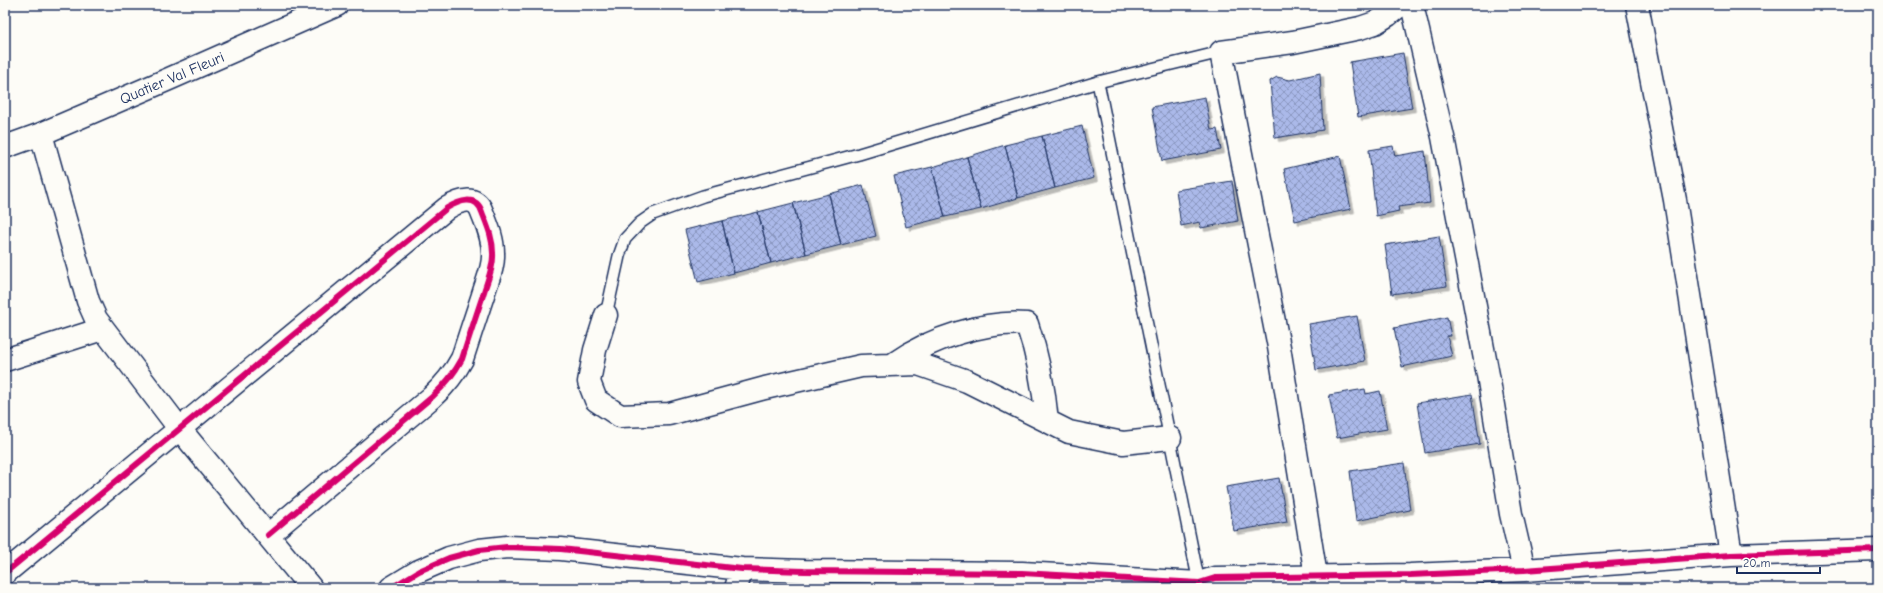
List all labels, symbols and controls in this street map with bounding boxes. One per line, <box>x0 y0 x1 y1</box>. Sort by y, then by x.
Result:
street label: Quatier Val Fleuri <box>117 48 227 108</box>
scale bar <box>1737 549 1820 575</box>
text: 20 m <box>1743 556 1771 570</box>

